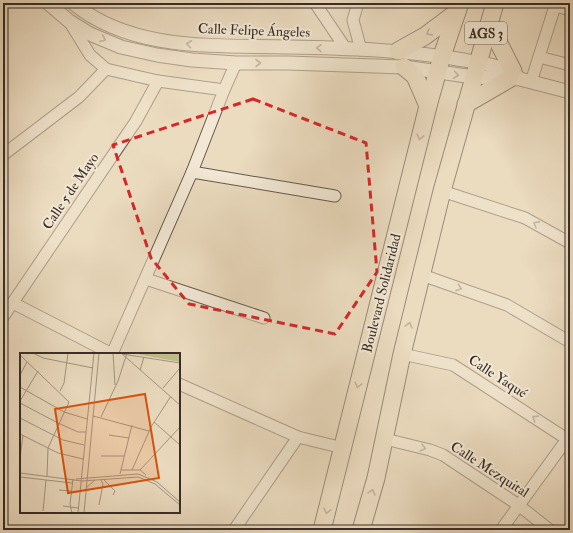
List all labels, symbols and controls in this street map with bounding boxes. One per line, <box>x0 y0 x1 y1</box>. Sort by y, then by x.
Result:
street label: Calle Felipe Ángeles <box>198 20 311 42</box>
road number: AGS 3 <box>465 22 507 44</box>
one-way arrow <box>426 28 433 36</box>
one-way arrow <box>100 35 107 43</box>
one-way arrow <box>186 39 192 48</box>
one-way arrow <box>316 44 322 52</box>
one-way arrow <box>255 59 261 67</box>
one-way arrow <box>452 70 459 79</box>
one-way arrow <box>417 134 425 140</box>
street label: Calle 5 de Mayo <box>39 150 103 233</box>
one-way arrow <box>533 221 540 228</box>
street label: Boulevard Solidaridad <box>358 232 405 354</box>
one-way arrow <box>455 283 462 292</box>
one-way arrow <box>404 321 413 328</box>
street label: Calle Yaqué <box>465 351 530 402</box>
inset map <box>20 353 180 513</box>
one-way arrow <box>354 381 363 388</box>
one-way arrow <box>532 416 539 423</box>
street label: Calle Mezquital <box>447 438 532 501</box>
one-way arrow <box>419 443 426 452</box>
one-way arrow <box>367 489 376 496</box>
one-way arrow <box>323 508 331 514</box>

